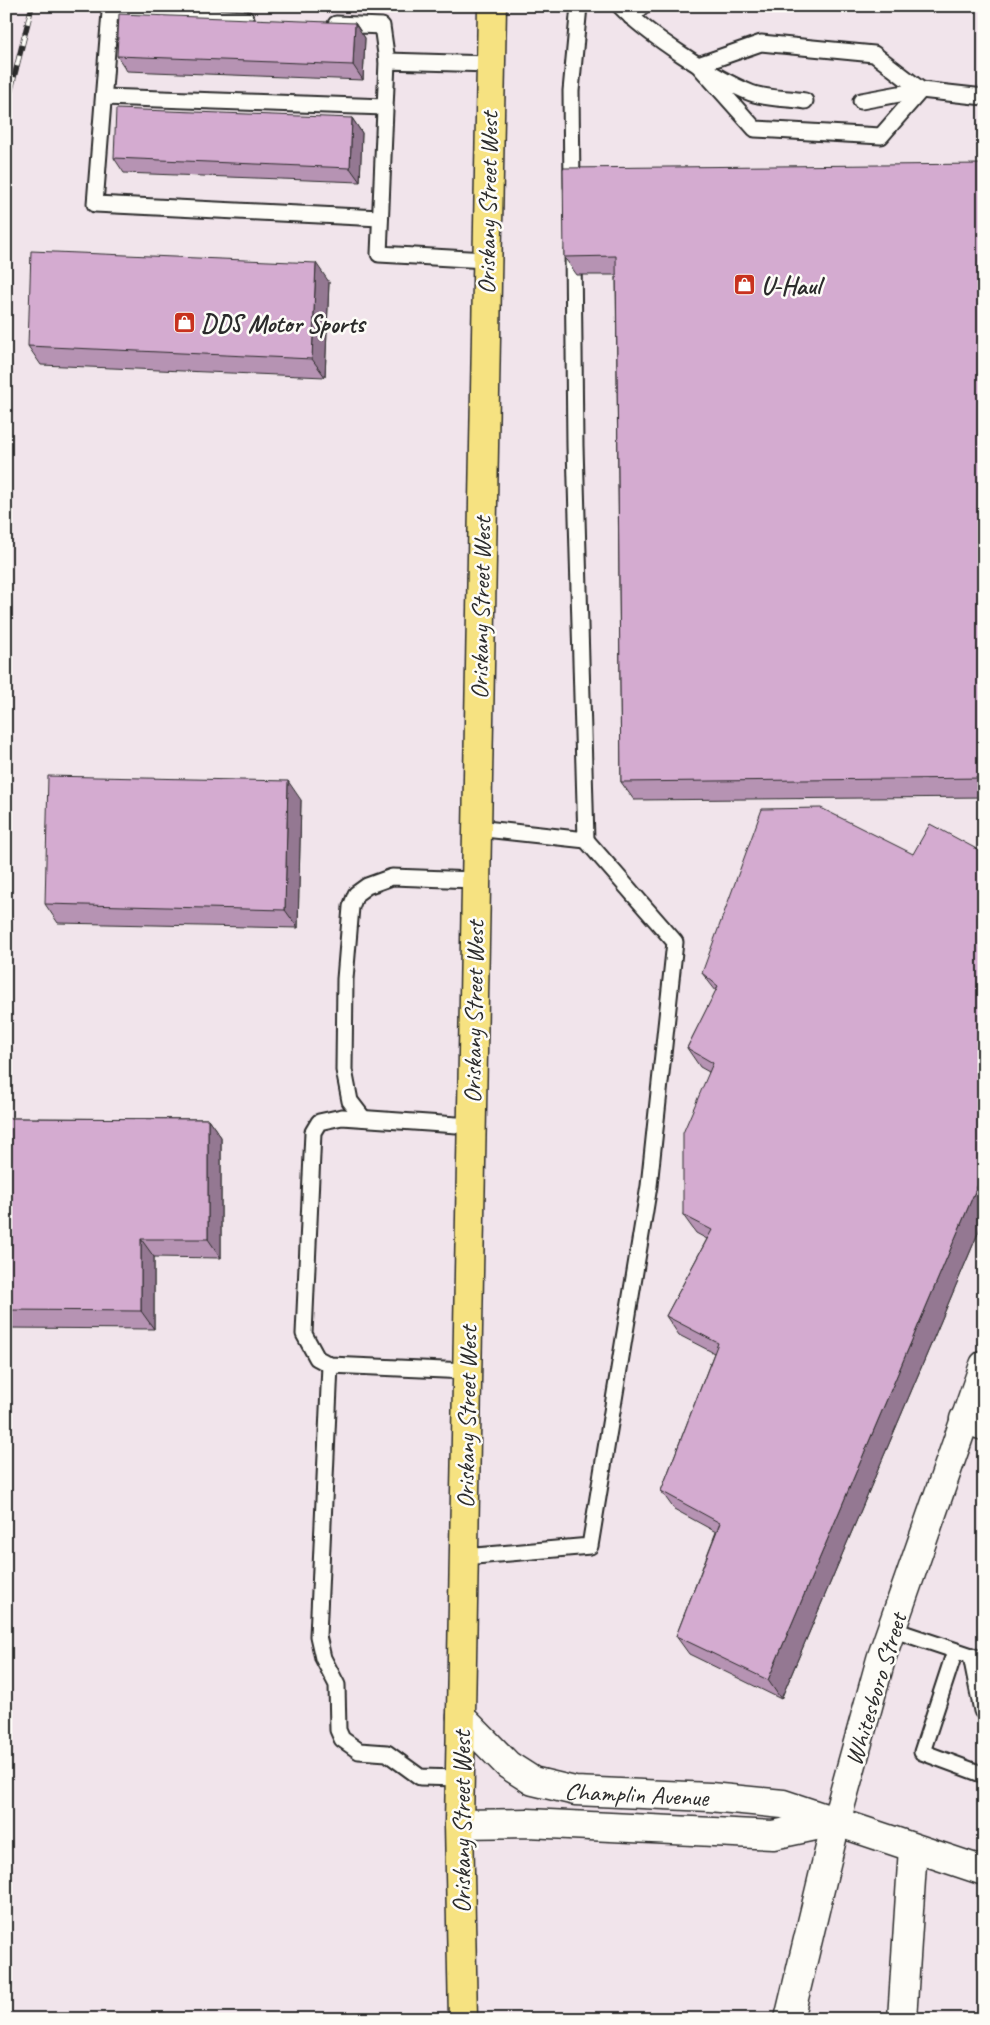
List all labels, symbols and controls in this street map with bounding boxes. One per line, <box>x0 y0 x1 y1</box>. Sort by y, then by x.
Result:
street label: Oriskany Street West <box>470 109 506 295</box>
place label: U-Haul <box>761 270 825 302</box>
shop icon: U-Haul <box>733 273 757 297</box>
place label: DDS Motor Sports <box>201 308 367 340</box>
shop icon: DDS Motor Sports <box>173 311 197 335</box>
street label: Oriskany Street West <box>463 514 499 700</box>
street label: Oriskany Street West <box>456 918 492 1104</box>
street label: Oriskany Street West <box>449 1323 485 1509</box>
street label: Whitesboro Street <box>838 1607 915 1769</box>
street label: Oriskany Street West <box>446 1728 478 1913</box>
street label: Champlin Avenue <box>562 1774 711 1814</box>

